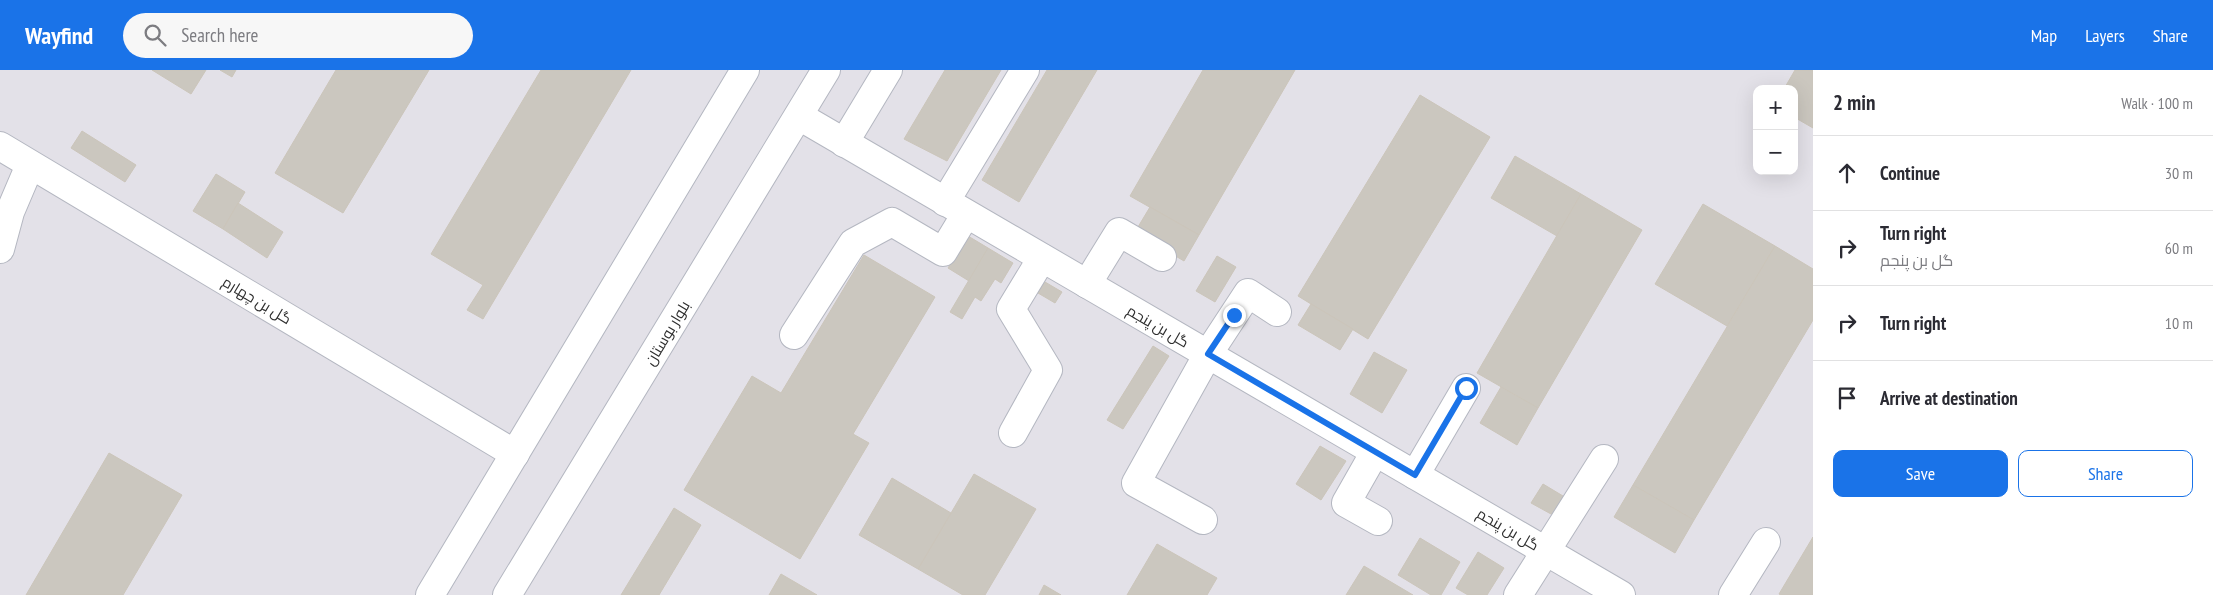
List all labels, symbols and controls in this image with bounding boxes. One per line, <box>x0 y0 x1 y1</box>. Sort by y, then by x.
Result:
search box <box>123 13 473 58</box>
text: Wayfind <box>25 20 93 51</box>
icon: search <box>141 21 169 49</box>
text: Search here <box>181 23 258 47</box>
text: Map <box>2031 24 2057 47</box>
text: Layers <box>2085 24 2125 47</box>
text: Share <box>2153 24 2188 47</box>
map controls <box>1753 85 1798 175</box>
button: + <box>1753 85 1798 130</box>
text: 2 min <box>1833 89 1875 116</box>
text: Walk · 100 m <box>2121 93 2193 113</box>
button: − <box>1753 130 1798 175</box>
icon: ahead <box>1833 159 1861 187</box>
text: Continue <box>1880 161 1940 185</box>
text: 30 m <box>2165 163 2193 183</box>
text: Turn right <box>1880 221 1946 245</box>
icon: right <box>1833 234 1861 262</box>
text: 60 m <box>2165 238 2193 258</box>
text: گل بن پنجم <box>1880 250 1953 270</box>
street label: گل بن چهارم <box>218 272 295 329</box>
street label: بلوار بوستان <box>640 297 695 369</box>
street label: گل بن پنجم <box>1123 301 1193 352</box>
route end <box>1223 304 1246 327</box>
icon: right <box>1833 309 1861 337</box>
text: Turn right <box>1880 311 1946 335</box>
text: 10 m <box>2165 313 2193 333</box>
route start <box>1455 377 1478 400</box>
icon: arrive <box>1833 384 1861 412</box>
text: Arrive at destination <box>1880 386 2018 410</box>
button: Save <box>1833 450 2008 497</box>
button: Share <box>2018 450 2193 497</box>
street label: گل بن پنجم <box>1473 504 1543 555</box>

